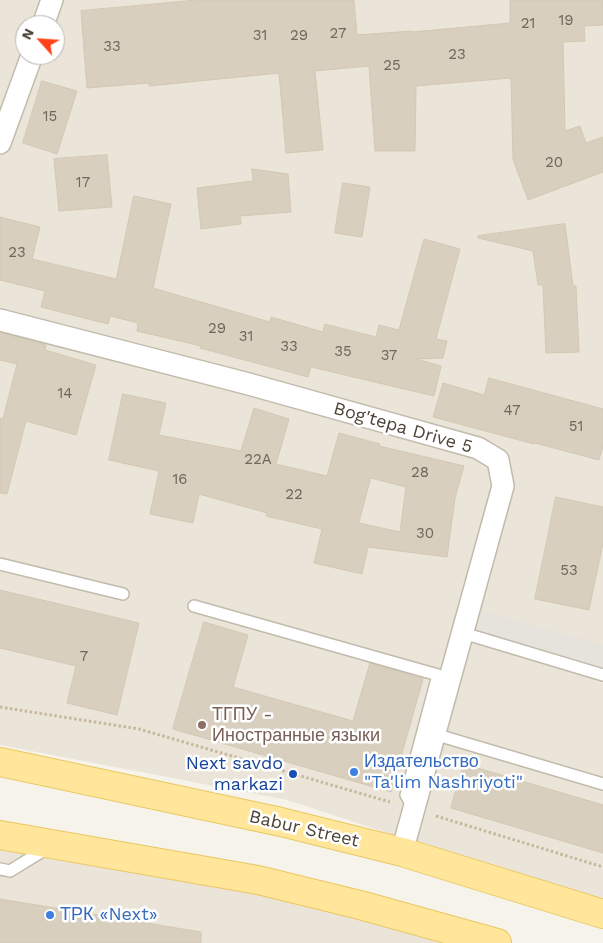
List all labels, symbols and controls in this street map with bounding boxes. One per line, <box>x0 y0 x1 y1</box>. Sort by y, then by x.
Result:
house number: 19 <box>558 12 574 30</box>
north arrow <box>15 15 65 65</box>
house number: 21 <box>521 15 535 33</box>
house number: 27 <box>330 25 346 43</box>
text: N <box>18 26 37 42</box>
house number: 31 <box>253 27 267 45</box>
house number: 29 <box>290 27 308 45</box>
house number: 33 <box>103 38 121 56</box>
house number: 23 <box>448 46 466 64</box>
house number: 25 <box>383 57 401 75</box>
house number: 15 <box>43 108 57 126</box>
house number: 20 <box>545 154 563 172</box>
house number: 17 <box>76 174 90 192</box>
house number: 23 <box>8 244 26 262</box>
house number: 29 <box>208 320 226 338</box>
house number: 31 <box>239 328 253 346</box>
house number: 33 <box>280 338 298 356</box>
house number: 35 <box>334 343 352 361</box>
house number: 37 <box>381 347 397 365</box>
house number: 14 <box>57 385 73 403</box>
street label: Bog'tepa Drive 5 <box>331 398 475 458</box>
house number: 47 <box>504 402 520 420</box>
house number: 51 <box>569 418 583 436</box>
house number: 22A <box>244 451 272 469</box>
house number: 28 <box>411 464 429 482</box>
house number: 16 <box>173 471 187 489</box>
house number: 22 <box>285 486 303 504</box>
house number: 30 <box>416 525 434 543</box>
house number: 53 <box>560 562 578 580</box>
house number: 7 <box>80 648 88 666</box>
place label: ТГПУ - Иностранные языки <box>212 704 380 746</box>
marker: ТГПУ - Иностранные языки <box>196 719 208 731</box>
place label: Издательство "Ta'lim Nashriyoti" <box>364 751 523 794</box>
place label: Next savdo markazi <box>186 753 283 796</box>
marker: Издательство "Ta'lim Nashriyoti" <box>348 766 360 778</box>
marker: Next savdo markazi <box>287 768 299 780</box>
street label: Babur Street <box>247 806 361 852</box>
place label: ТРК «Next» <box>60 904 158 926</box>
marker: ТРК «Next» <box>44 909 56 921</box>

